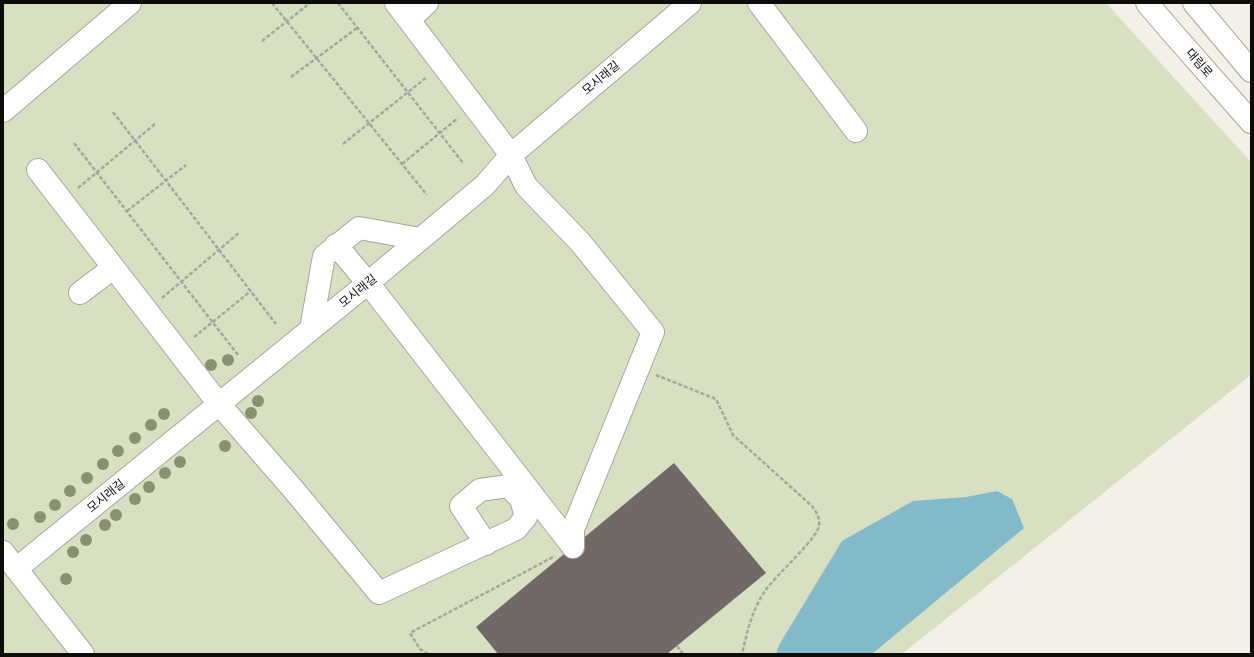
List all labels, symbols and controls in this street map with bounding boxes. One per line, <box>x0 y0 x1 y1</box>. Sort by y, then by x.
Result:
street label: 대림로 <box>1183 46 1215 80</box>
street label: 모시래길 <box>579 58 623 98</box>
street label: 모시래길 <box>336 272 380 310</box>
street label: 모시래길 <box>84 477 128 515</box>

